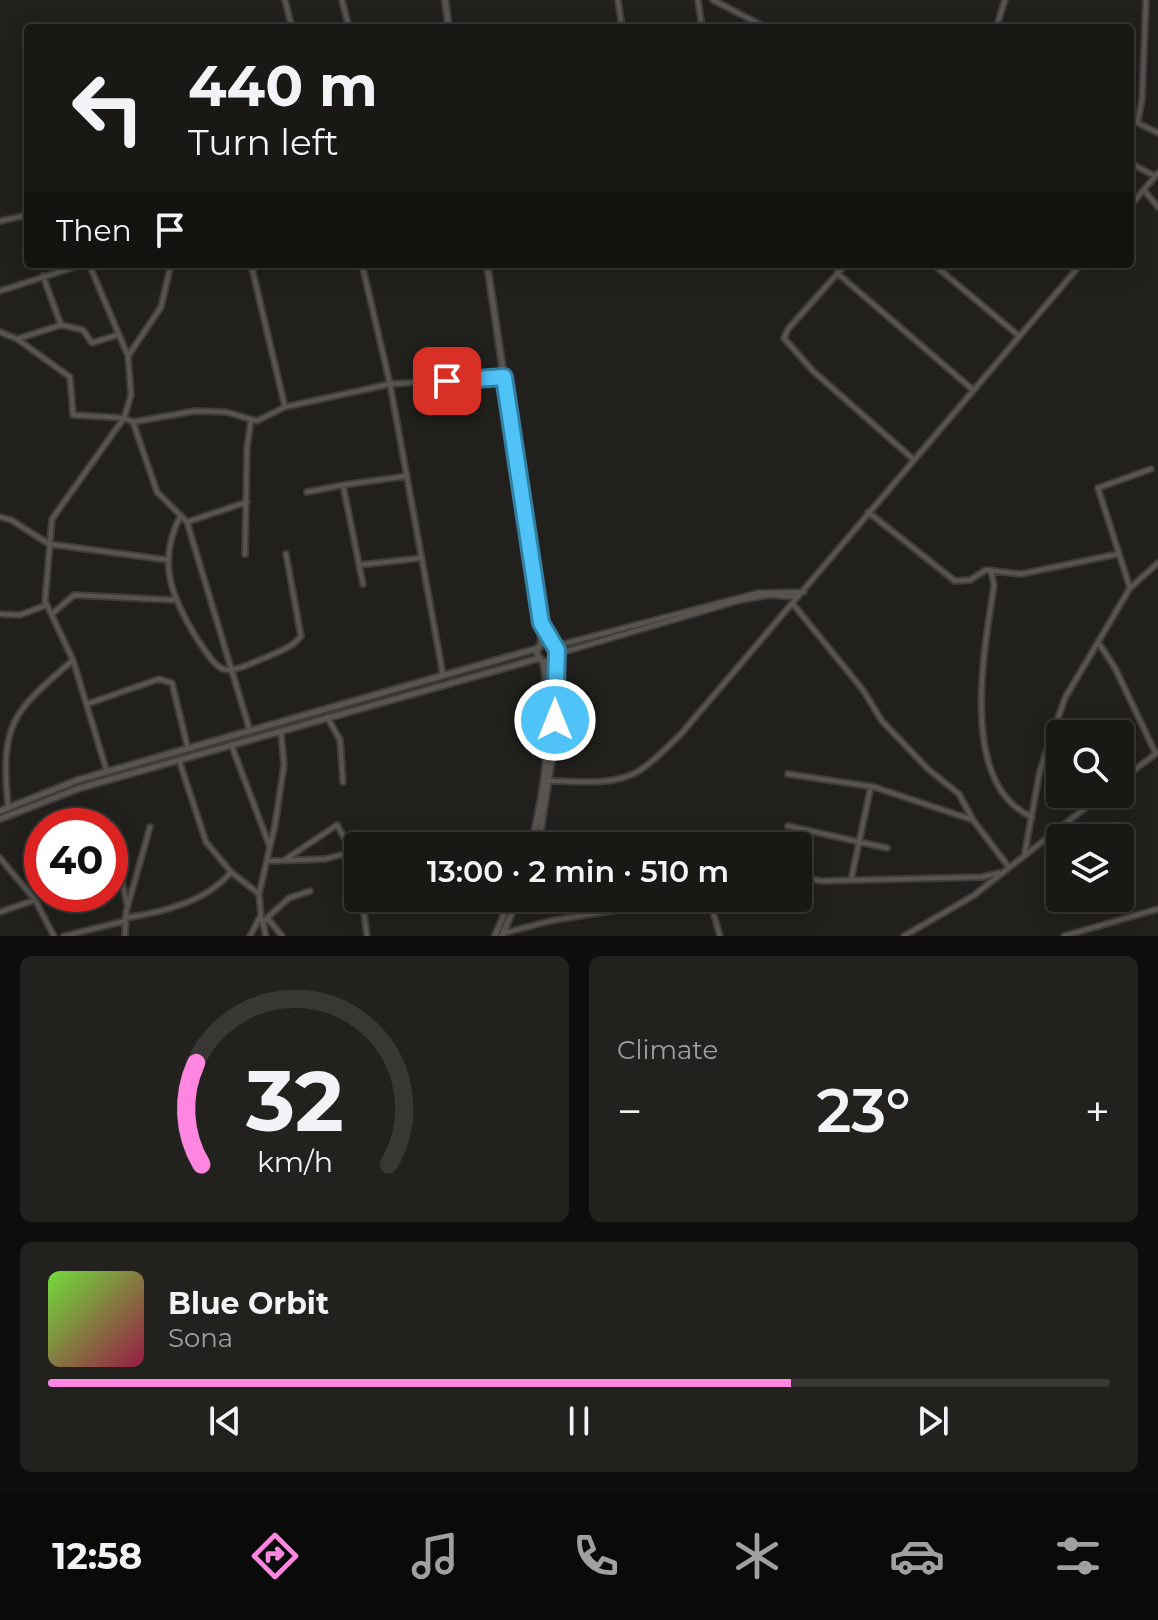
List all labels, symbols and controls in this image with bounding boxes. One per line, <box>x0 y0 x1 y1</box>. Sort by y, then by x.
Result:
text: 440 m <box>188 52 378 120</box>
icon: left <box>56 56 160 160</box>
text: Turn left <box>188 120 339 164</box>
icon: arrive <box>148 208 192 252</box>
text: Then <box>56 212 132 249</box>
pin <box>413 347 481 415</box>
icon: arrive <box>425 359 469 403</box>
position arrow <box>513 678 597 762</box>
map controls <box>1046 720 1134 912</box>
button: search <box>1046 720 1134 808</box>
speed limit sign: 40 <box>24 808 128 912</box>
button: layers <box>1046 824 1134 912</box>
text: 13:00 · 2 min · 510 m <box>427 853 729 890</box>
text: Climate <box>617 1034 718 1066</box>
text: 32 <box>245 1050 343 1152</box>
text: 23° <box>816 1074 911 1147</box>
text: − <box>617 1084 642 1138</box>
text: + <box>1085 1084 1110 1138</box>
text: km/h <box>256 1144 333 1179</box>
text: Blue Orbit <box>168 1285 329 1322</box>
text: Sona <box>168 1322 233 1354</box>
icon: previous <box>203 1399 247 1443</box>
icon: pause <box>557 1399 601 1443</box>
icon: next <box>911 1399 955 1443</box>
icon: directions <box>247 1528 303 1584</box>
icon: music <box>407 1528 463 1584</box>
icon: phone <box>568 1528 624 1584</box>
icon: climate <box>729 1528 785 1584</box>
icon: car <box>889 1528 945 1584</box>
icon: filters <box>1050 1528 1106 1584</box>
text: 12:58 <box>52 1534 142 1578</box>

